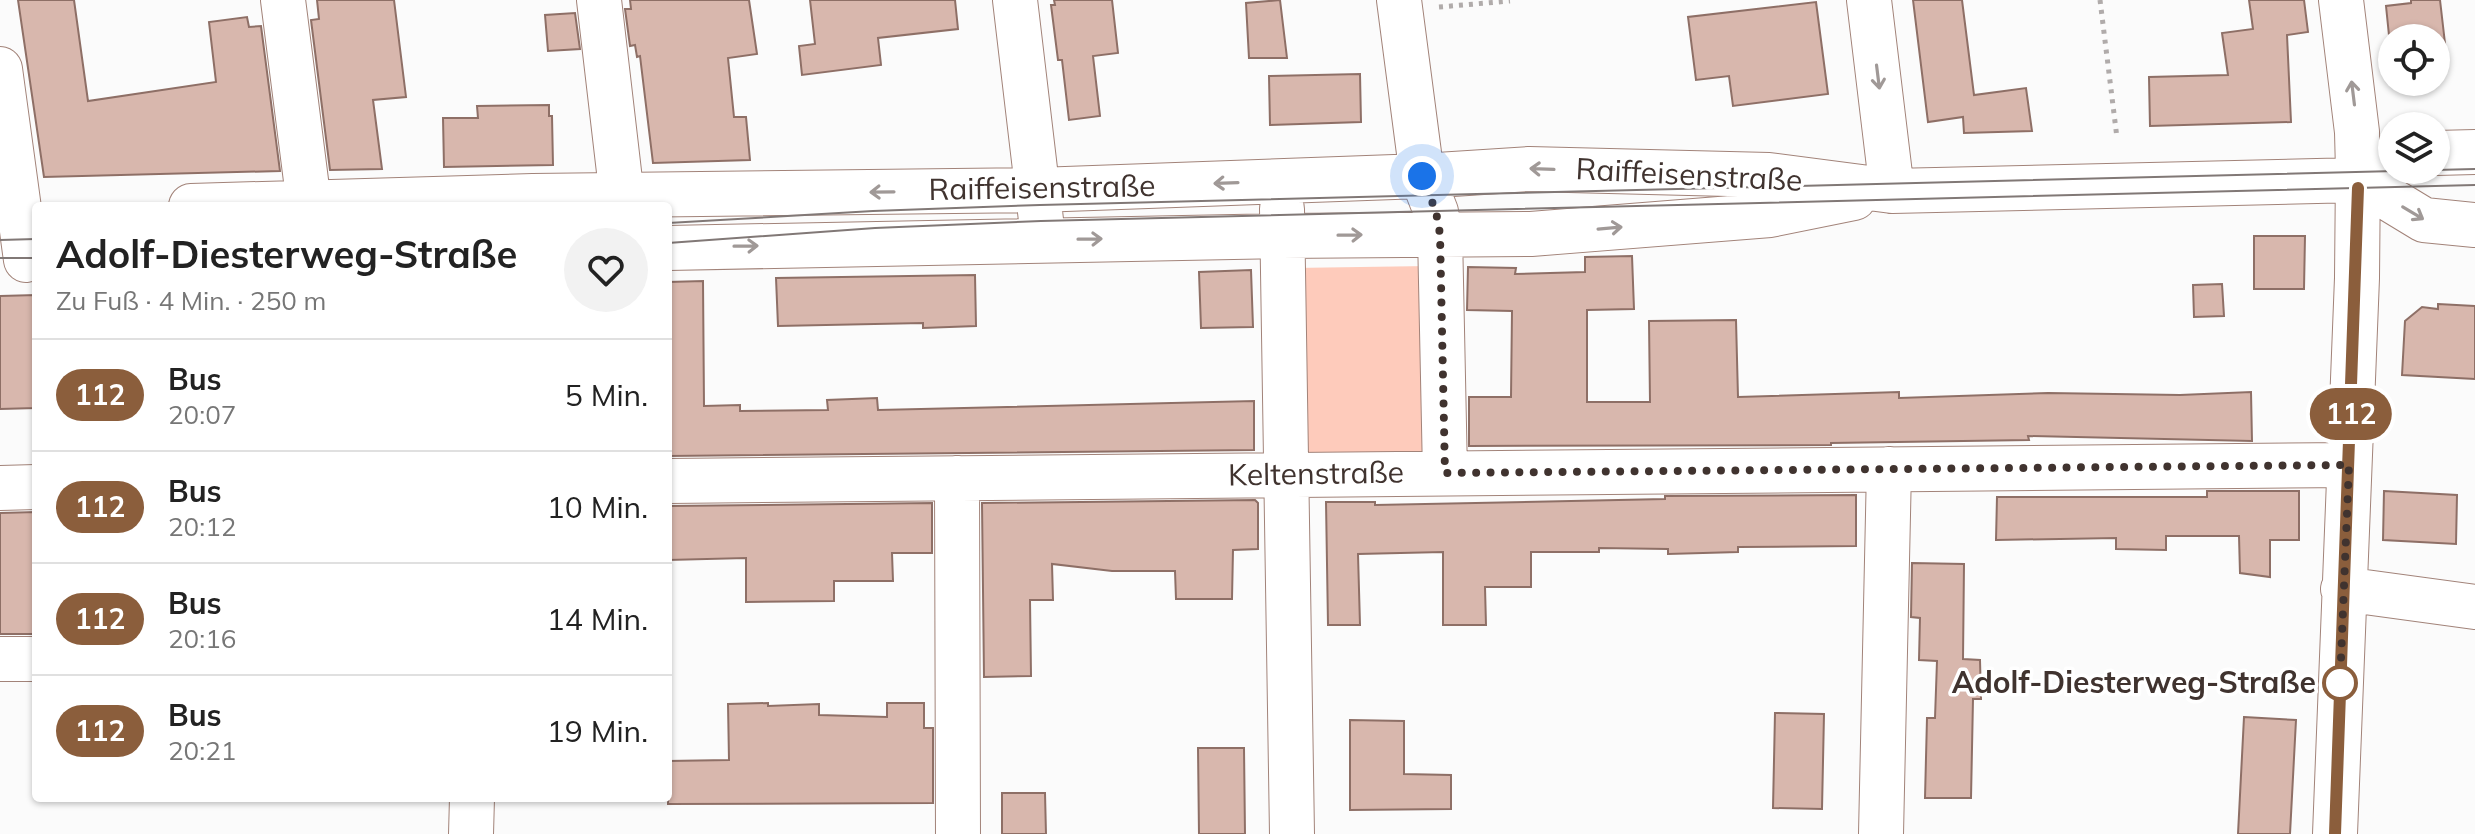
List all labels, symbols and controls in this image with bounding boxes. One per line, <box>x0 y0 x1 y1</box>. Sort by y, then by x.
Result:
map controls <box>2378 24 2450 184</box>
button: locate <box>2378 24 2450 96</box>
one-way arrow <box>1871 64 1886 90</box>
one-way arrow <box>2345 81 2360 107</box>
button: layers <box>2378 112 2450 184</box>
street label: Raiffeisenstraße <box>1575 149 1803 199</box>
your location <box>1402 156 1442 196</box>
one-way arrow <box>1529 161 1556 177</box>
street label: Raiffeisenstraße <box>928 166 1156 208</box>
one-way arrow <box>1213 176 1240 191</box>
one-way arrow <box>869 184 896 200</box>
one-way arrow <box>2401 205 2424 221</box>
one-way arrow <box>1596 220 1623 235</box>
one-way arrow <box>1336 227 1363 243</box>
button: heart <box>564 228 648 312</box>
text: Adolf-Diesterweg-Straße <box>56 230 517 278</box>
one-way arrow <box>1076 231 1103 247</box>
one-way arrow <box>732 238 759 254</box>
text: Zu Fuß · 4 Min. · 250 m <box>56 284 326 317</box>
text: Bus <box>168 360 222 398</box>
text: 5 Min. <box>565 376 648 414</box>
text: 112 <box>75 377 125 412</box>
line badge: 112 <box>2305 388 2397 440</box>
text: 112 <box>2326 396 2376 431</box>
text: 20:07 <box>168 398 236 431</box>
street label: Keltenstraße <box>1228 452 1404 494</box>
text: Bus <box>168 472 222 510</box>
text: 10 Min. <box>547 488 648 526</box>
text: 112 <box>75 489 125 524</box>
text: 20:12 <box>168 510 236 543</box>
text: Bus <box>168 584 222 622</box>
text: 14 Min. <box>547 600 648 638</box>
text: 112 <box>75 601 125 636</box>
text: 20:16 <box>168 622 236 655</box>
place label: Adolf-Diesterweg-Straße <box>1952 663 2316 701</box>
marker: Adolf-Diesterweg-Straße <box>2323 666 2357 700</box>
text: Bus <box>168 696 222 734</box>
text: 19 Min. <box>547 712 648 750</box>
text: 112 <box>75 713 125 748</box>
text: 20:21 <box>168 734 236 767</box>

